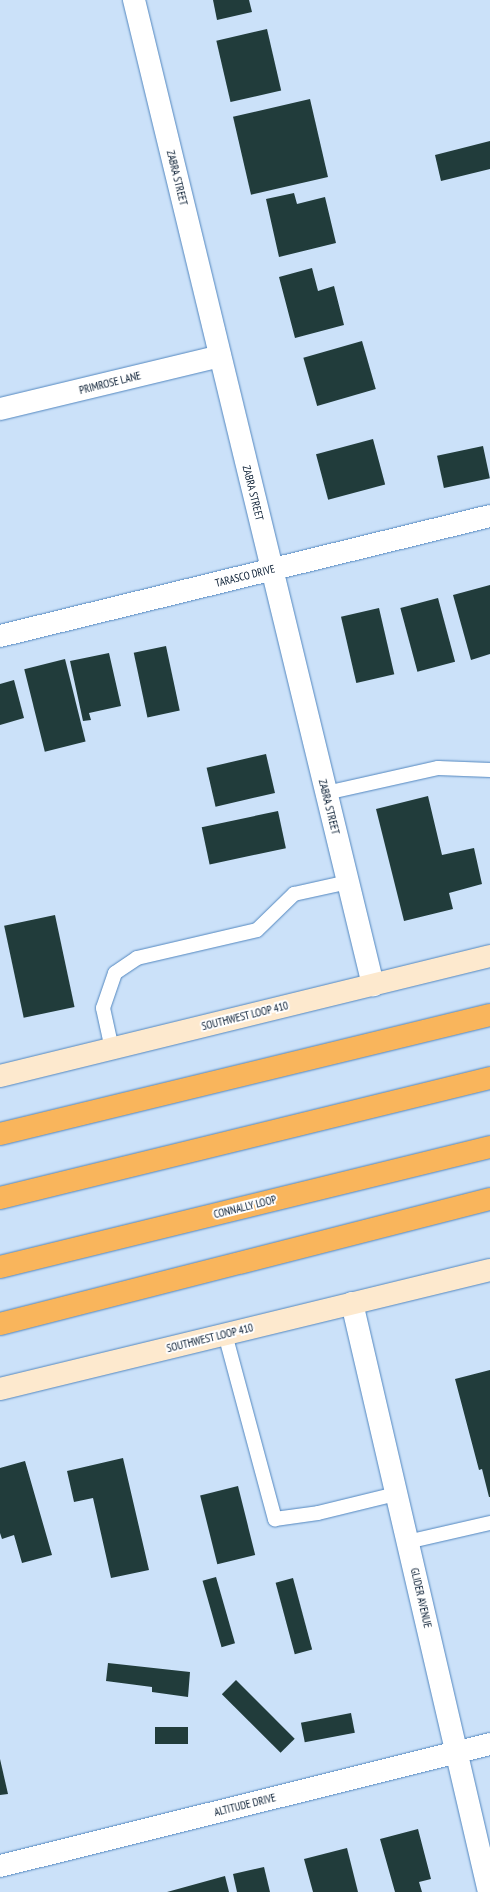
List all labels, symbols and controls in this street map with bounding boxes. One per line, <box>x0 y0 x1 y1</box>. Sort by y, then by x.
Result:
street label: ZABRA STREET <box>164 149 190 207</box>
street label: PRIMROSE LANE <box>78 369 142 397</box>
street label: ZABRA STREET <box>240 464 266 522</box>
street label: TARASCO DRIVE <box>214 562 276 590</box>
street label: ZABRA STREET <box>316 778 342 836</box>
street label: SOUTHWEST LOOP 410 <box>200 999 290 1033</box>
street label: CONNALLY LOOP <box>212 1193 278 1221</box>
street label: SOUTHWEST LOOP 410 <box>165 1321 255 1355</box>
street label: GLIDER AVENUE <box>408 1567 434 1629</box>
street label: ALTITUDE DRIVE <box>213 1791 277 1819</box>

